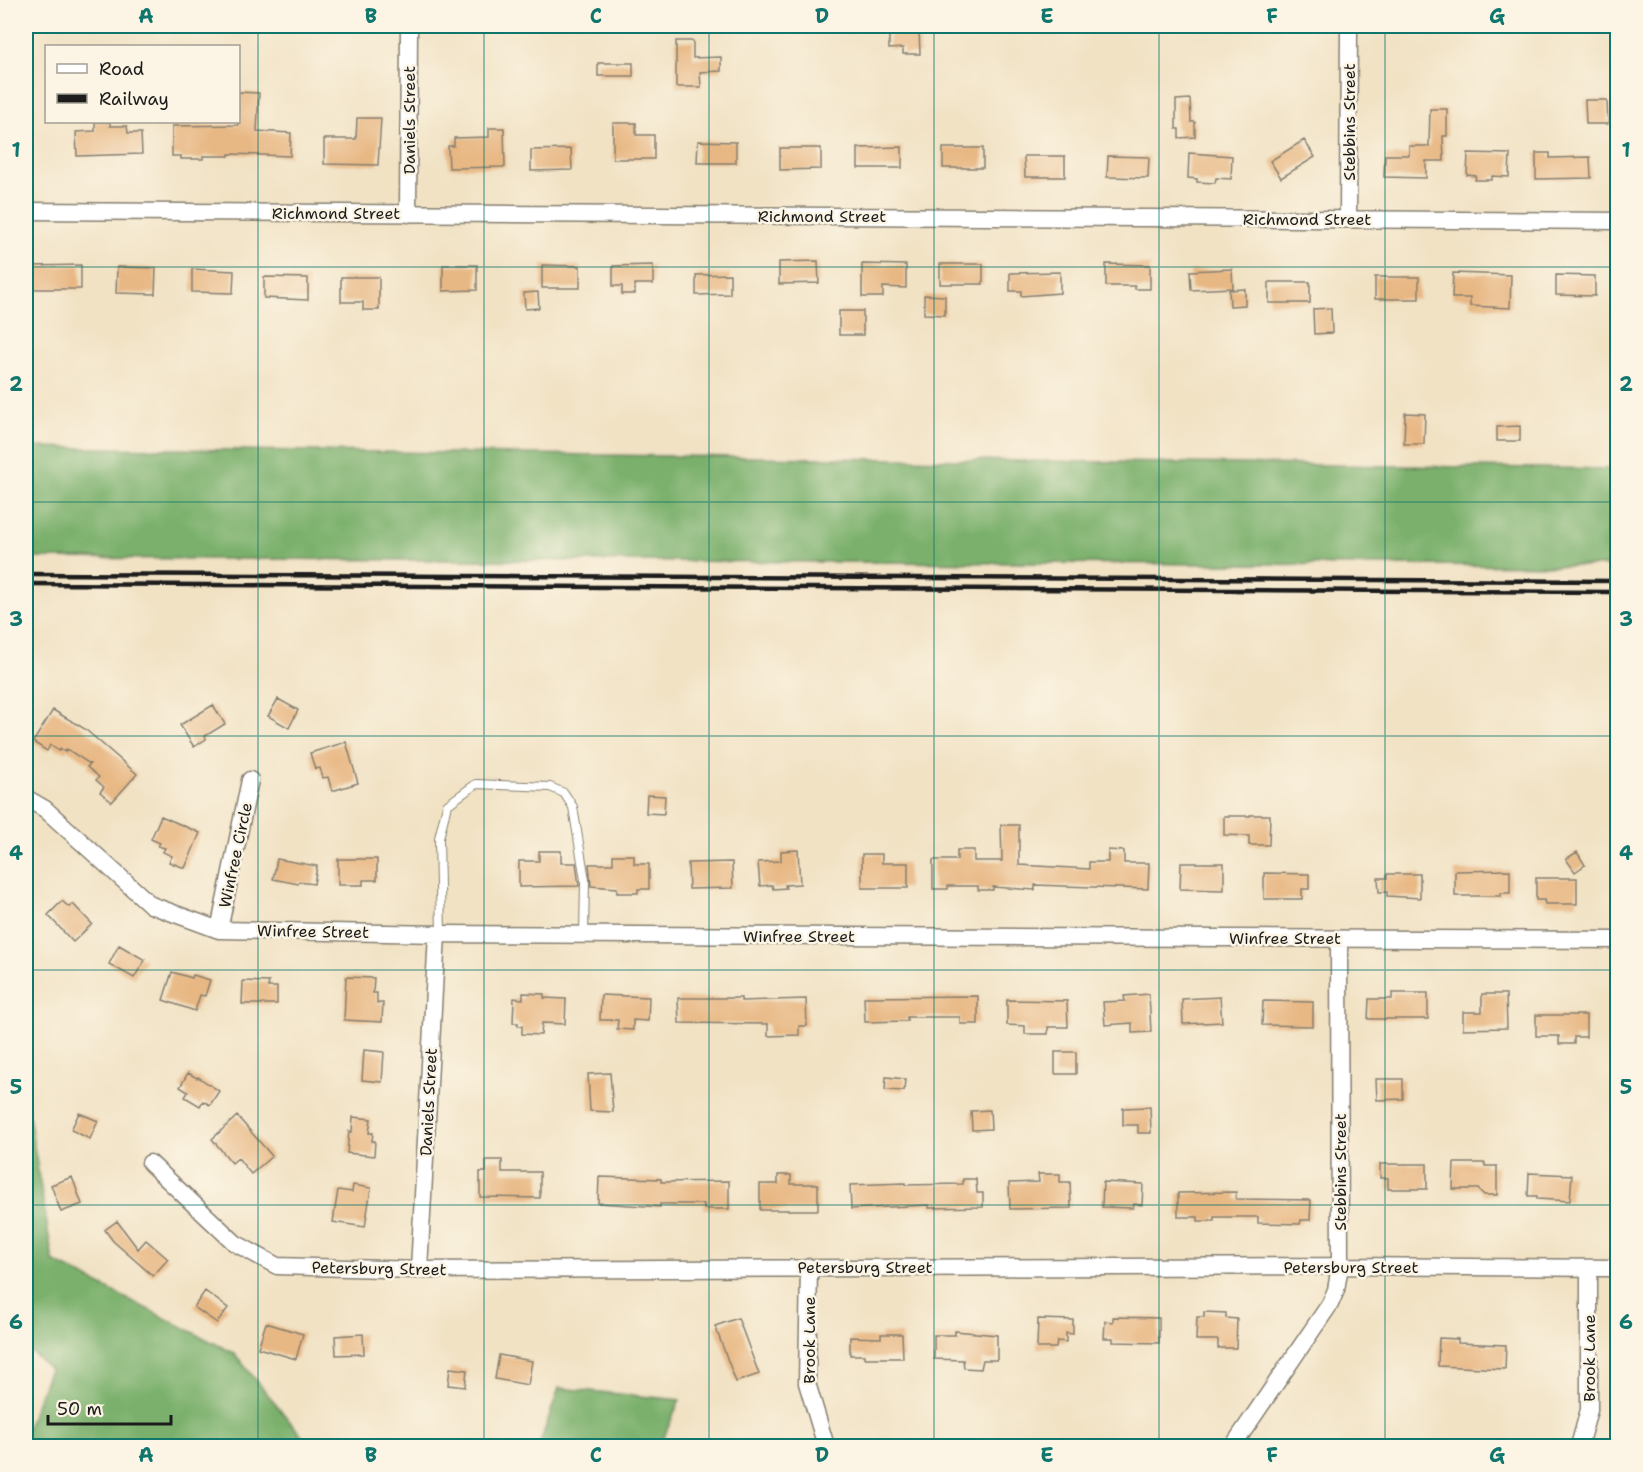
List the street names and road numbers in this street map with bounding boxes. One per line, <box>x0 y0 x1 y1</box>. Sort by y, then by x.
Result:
street label: Stebbins Street <box>1339 63 1360 181</box>
street label: Daniels Street <box>399 66 420 174</box>
street label: Richmond Street <box>272 203 400 224</box>
street label: Richmond Street <box>758 206 886 227</box>
street label: Richmond Street <box>1243 209 1371 230</box>
street label: Winfree Circle <box>214 801 257 910</box>
street label: Winfree Street <box>257 920 369 943</box>
street label: Winfree Street <box>743 926 855 947</box>
street label: Winfree Street <box>1229 928 1341 949</box>
street label: Daniels Street <box>415 1047 442 1157</box>
street label: Stebbins Street <box>1330 1113 1351 1231</box>
street label: Petersburg Street <box>311 1257 447 1280</box>
street label: Petersburg Street <box>797 1257 933 1278</box>
street label: Petersburg Street <box>1283 1257 1419 1278</box>
street label: Brook Lane <box>799 1296 820 1384</box>
street label: Brook Lane <box>1579 1314 1600 1402</box>

